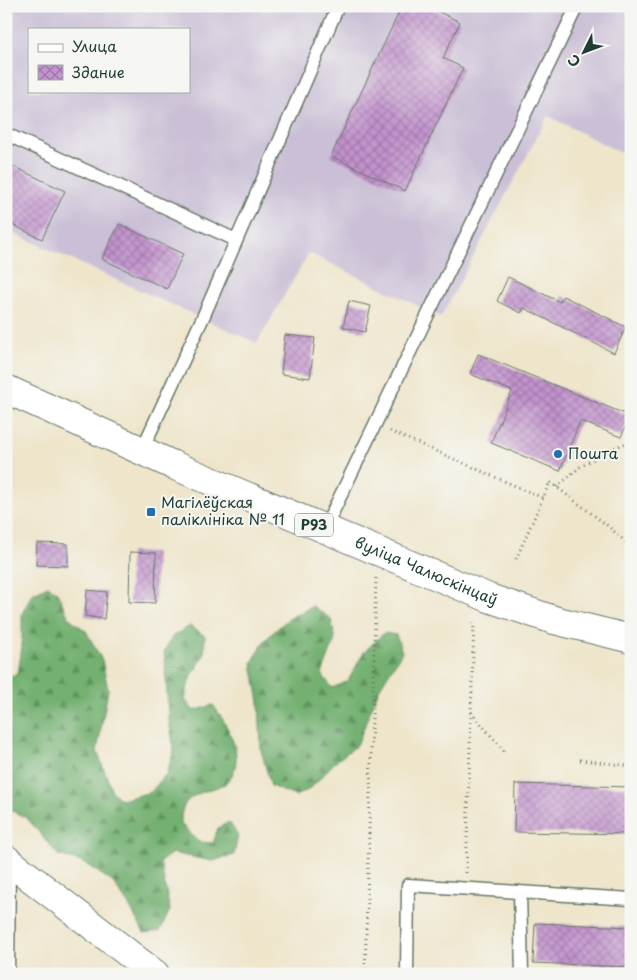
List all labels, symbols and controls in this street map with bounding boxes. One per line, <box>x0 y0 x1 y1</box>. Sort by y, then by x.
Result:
legend <box>28 28 190 92</box>
north arrow <box>560 28 610 78</box>
text: Улица <box>72 34 117 57</box>
text: С <box>563 50 585 72</box>
text: Здание <box>72 60 125 83</box>
place label: Пошта <box>568 441 619 464</box>
marker: Пошта <box>552 448 564 460</box>
place label: Магілёўская паліклініка № 11 <box>161 490 285 530</box>
marker: Магілёўская паліклініка № 11 <box>145 506 157 518</box>
road number: Р93 <box>295 514 333 536</box>
street label: вуліца Чалюскінцаў <box>352 530 501 610</box>

